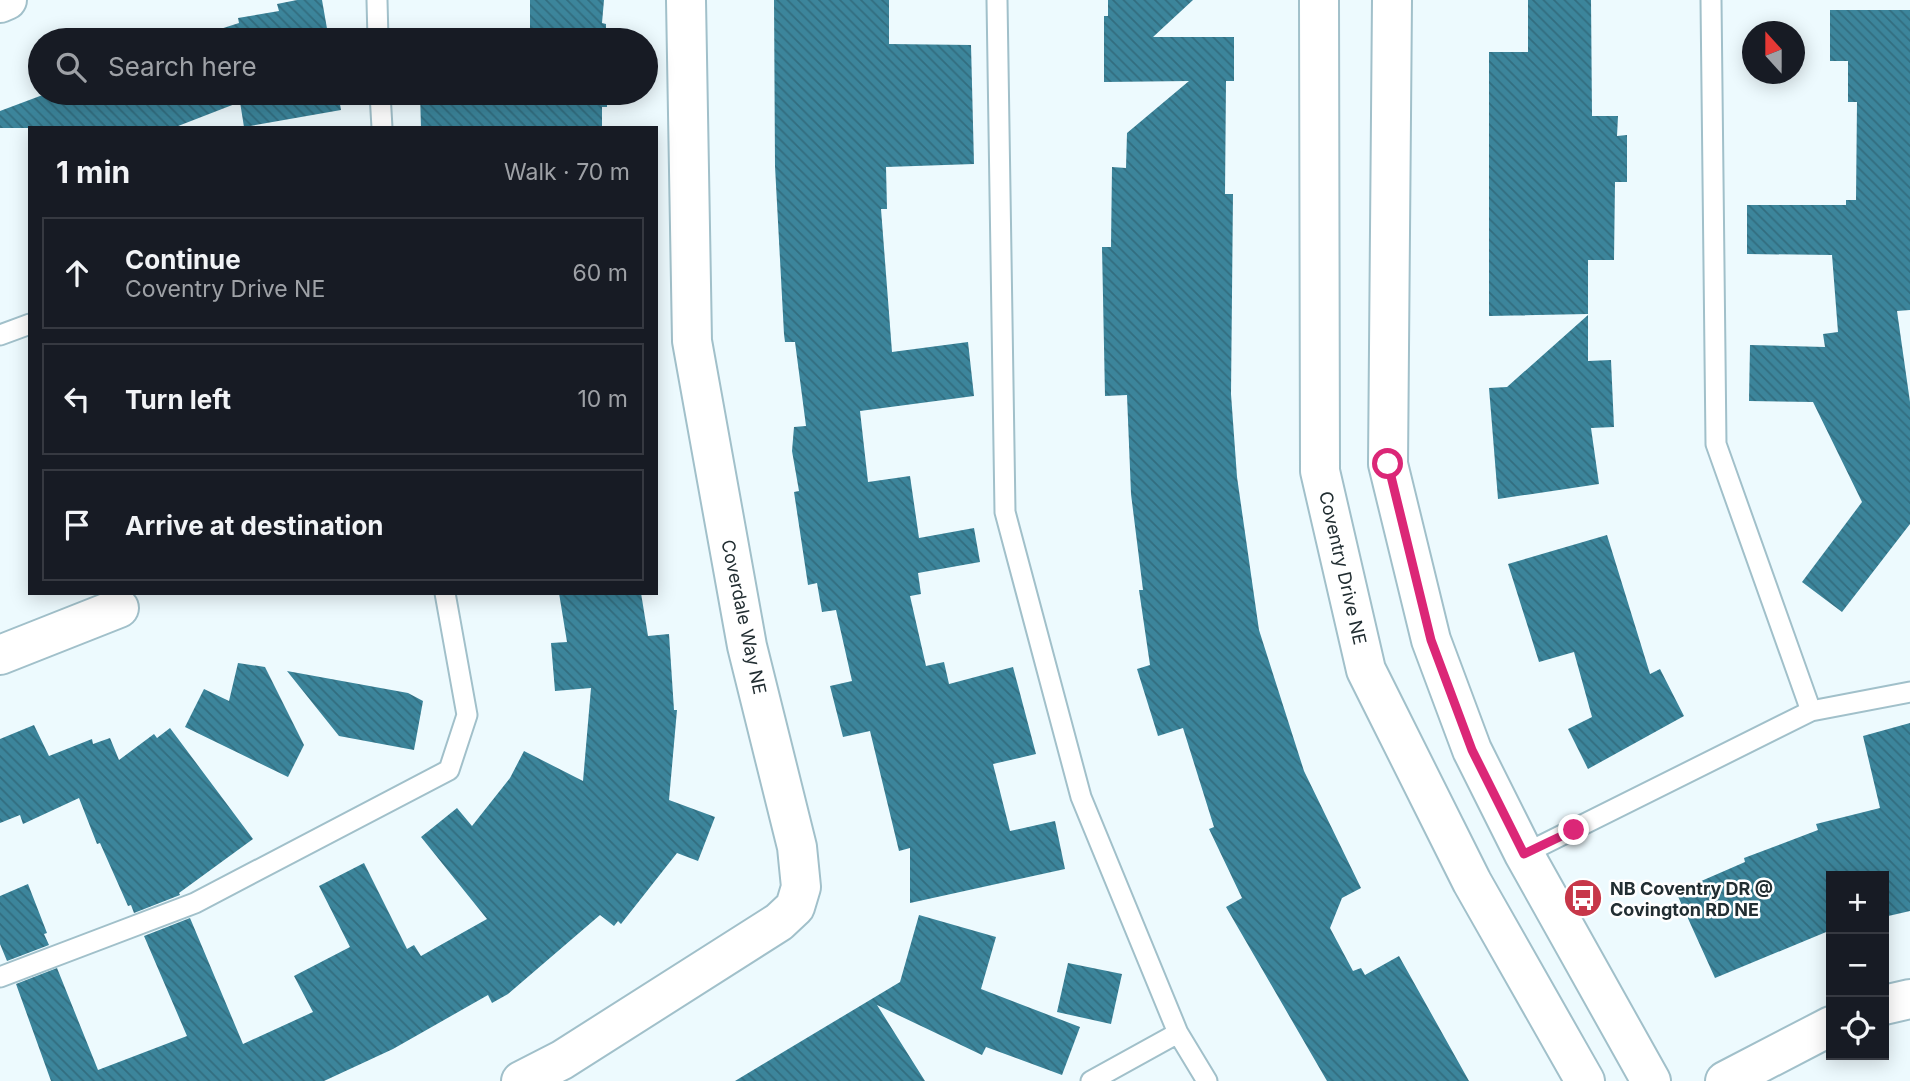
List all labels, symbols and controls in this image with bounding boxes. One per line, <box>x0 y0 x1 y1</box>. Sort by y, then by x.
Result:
north arrow <box>1742 21 1805 84</box>
search box <box>28 28 658 105</box>
icon: search <box>52 48 90 86</box>
text: Search here <box>108 51 257 82</box>
text: 1 min <box>56 154 130 190</box>
text: Walk · 70 m <box>504 158 630 186</box>
text: Continue <box>125 244 241 275</box>
icon: ahead <box>58 254 96 292</box>
text: 60 m <box>573 259 628 287</box>
text: Coventry Drive NE <box>125 275 325 303</box>
icon: left <box>58 380 96 418</box>
text: Turn left <box>125 384 231 415</box>
text: 10 m <box>578 385 628 413</box>
route start <box>1372 448 1403 479</box>
street label: Coventry Drive NE <box>1315 489 1371 647</box>
icon: arrive <box>58 506 96 544</box>
text: Arrive at destination <box>125 510 384 541</box>
street label: Coverdale Way NE <box>717 538 771 696</box>
route end <box>1558 814 1589 845</box>
map controls <box>1826 871 1889 1060</box>
button: + <box>1826 871 1889 934</box>
bus stop icon: NB Coventry DR @ Covington RD NE <box>1562 877 1604 919</box>
place label: NB Coventry DR @ Covington RD NE <box>1610 878 1773 920</box>
button: − <box>1826 934 1889 997</box>
button: locate <box>1826 997 1889 1060</box>

